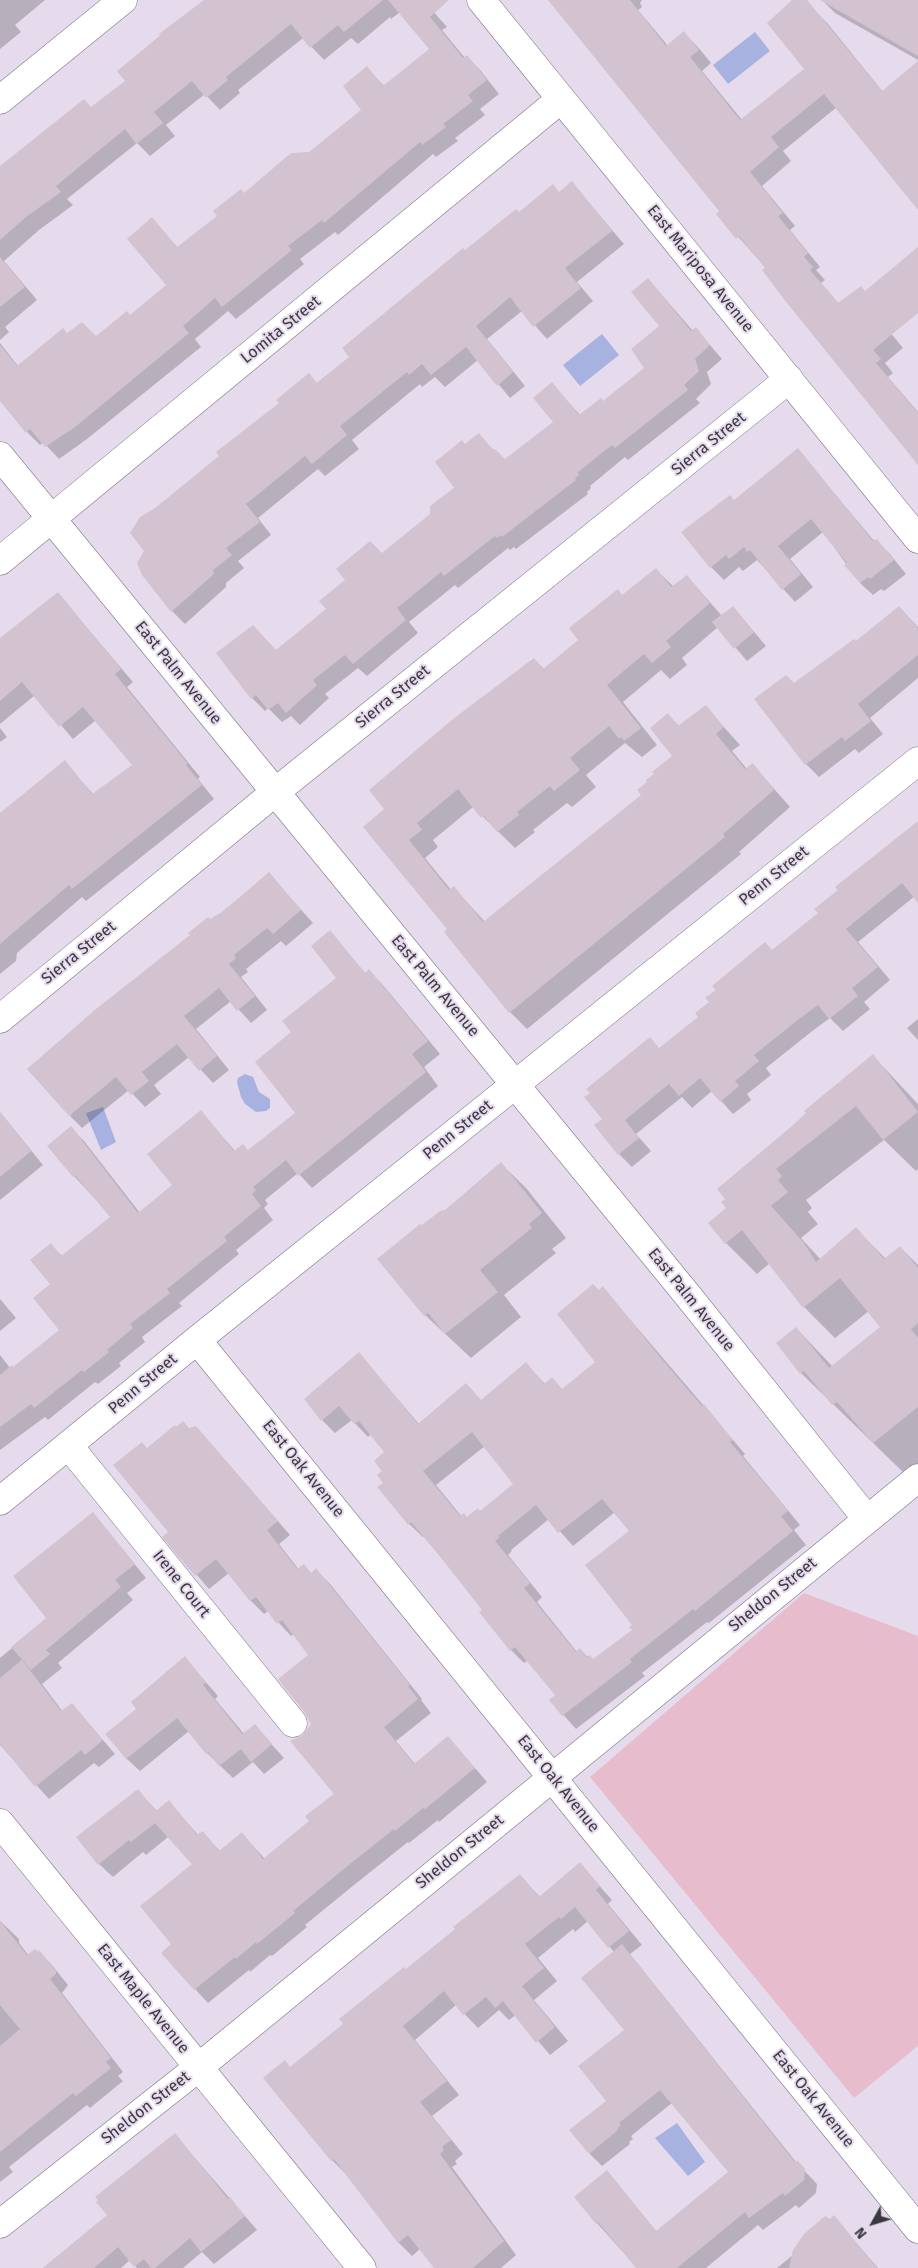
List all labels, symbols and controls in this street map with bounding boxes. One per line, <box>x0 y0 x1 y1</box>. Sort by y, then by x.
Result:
street label: East Mariposa Avenue <box>643 201 757 337</box>
street label: Lomita Street <box>237 292 325 368</box>
street label: Sierra Street <box>668 408 750 480</box>
street label: East Palm Avenue <box>131 618 225 728</box>
street label: Sierra Street <box>352 661 434 733</box>
street label: Penn Street <box>735 842 813 910</box>
street label: Sierra Street <box>38 917 120 989</box>
street label: East Palm Avenue <box>387 931 483 1041</box>
street label: Penn Street <box>419 1096 497 1164</box>
street label: East Palm Avenue <box>644 1245 738 1355</box>
street label: Penn Street <box>105 1350 181 1418</box>
street label: East Oak Avenue <box>258 1417 348 1521</box>
street label: Irene Court <box>148 1547 214 1621</box>
street label: Sheldon Street <box>725 1554 821 1636</box>
street label: East Oak Avenue <box>513 1732 603 1836</box>
street label: Sheldon Street <box>412 1811 508 1893</box>
street label: East Maple Avenue <box>93 1940 193 2058</box>
street label: East Oak Avenue <box>768 2047 858 2151</box>
street label: Sheldon Street <box>98 2067 194 2149</box>
north arrow <box>848 2198 898 2248</box>
text: N <box>851 2224 870 2242</box>

